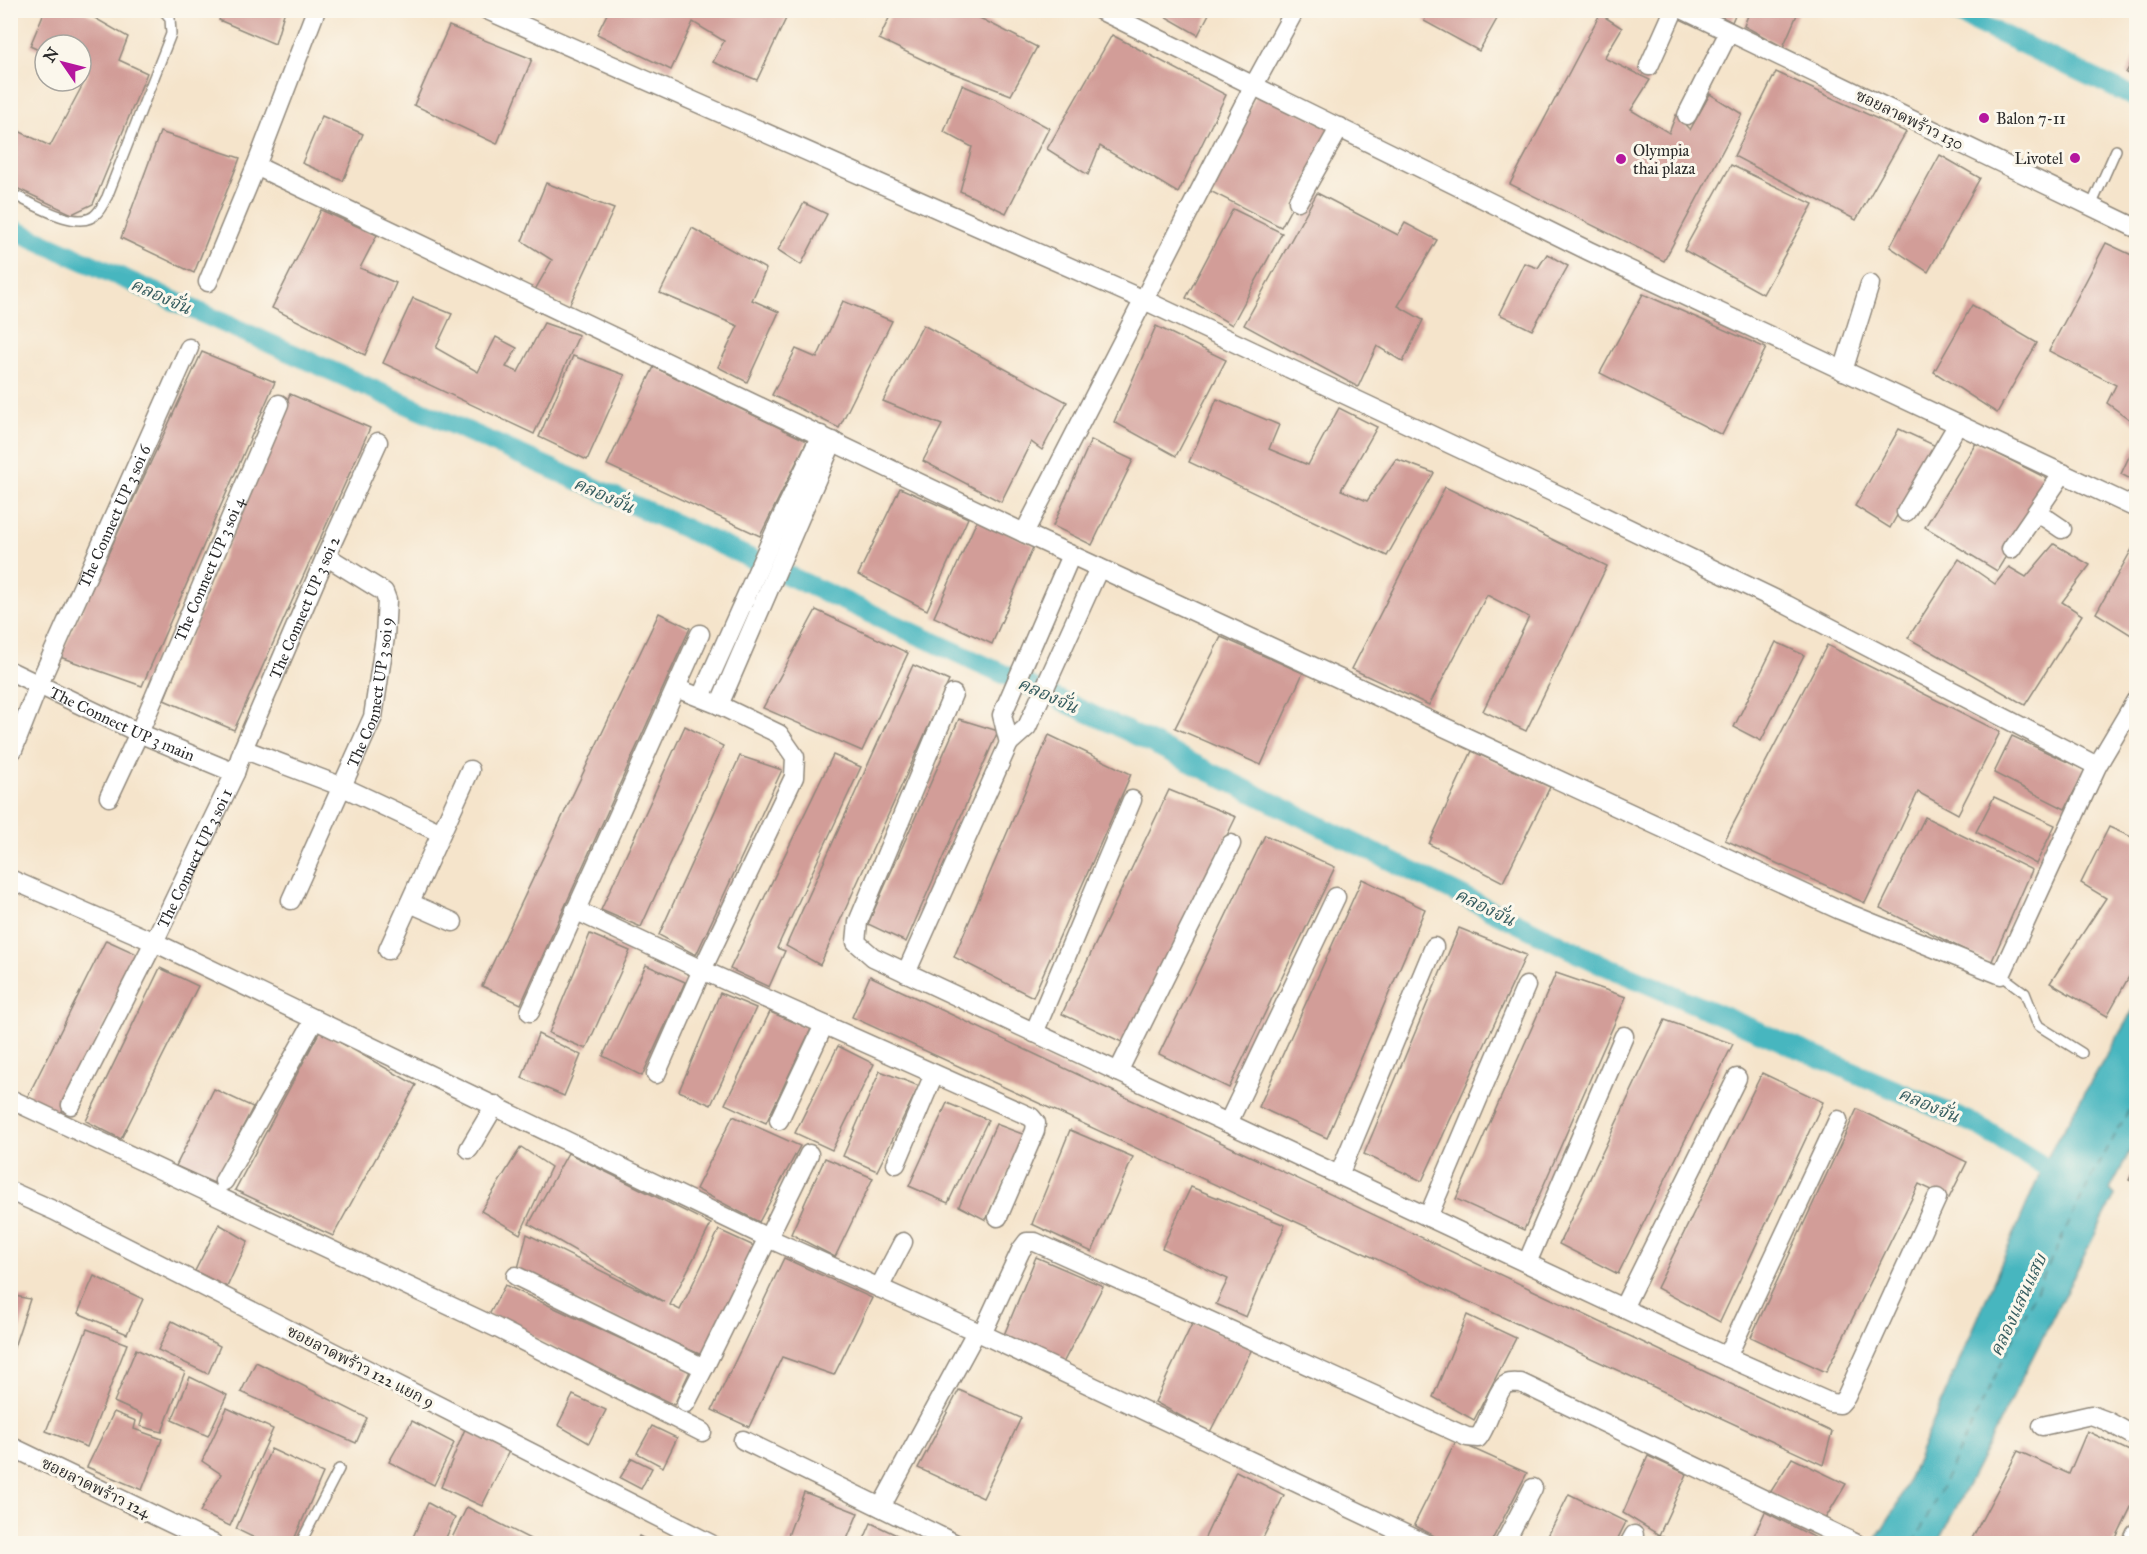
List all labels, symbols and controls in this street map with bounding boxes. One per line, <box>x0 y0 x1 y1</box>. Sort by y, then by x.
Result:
north arrow <box>33 33 93 93</box>
text: N <box>39 43 63 66</box>
street label: ซอยลาดพร้าว 130 <box>1853 85 1967 154</box>
place label: Balon 7-11 <box>1996 109 2066 128</box>
marker: Balon 7-11 <box>1977 111 1991 125</box>
place label: Olympia thai plaza <box>1633 141 1696 178</box>
place label: Livotel <box>2015 149 2064 168</box>
marker: Livotel <box>2068 151 2082 165</box>
marker: Olympia thai plaza <box>1614 152 1628 166</box>
water label: คลองจั่น <box>127 270 196 319</box>
street label: The Connect UP 3 soi 6 <box>74 441 155 590</box>
water label: คลองจั่น <box>570 469 639 518</box>
street label: The Connect UP 3 soi 4 <box>170 493 249 644</box>
street label: The Connect UP 3 soi 2 <box>265 533 344 682</box>
street label: The Connect UP 3 soi 9 <box>343 617 396 770</box>
water label: คลองจั่น <box>1014 669 1083 718</box>
street label: The Connect UP 3 main <box>47 683 198 765</box>
street label: The Connect UP 3 soi 1 <box>153 786 236 931</box>
water label: คลองจั่น <box>1451 880 1520 931</box>
water label: คลองจั่น <box>1895 1080 1964 1128</box>
water label: คลองแสนแสบ <box>1985 1249 2052 1360</box>
street label: ซอยลาดพร้าว 122 แยก 9 <box>284 1321 438 1412</box>
street label: ซอยลาดพร้าว 124 <box>38 1453 154 1522</box>

